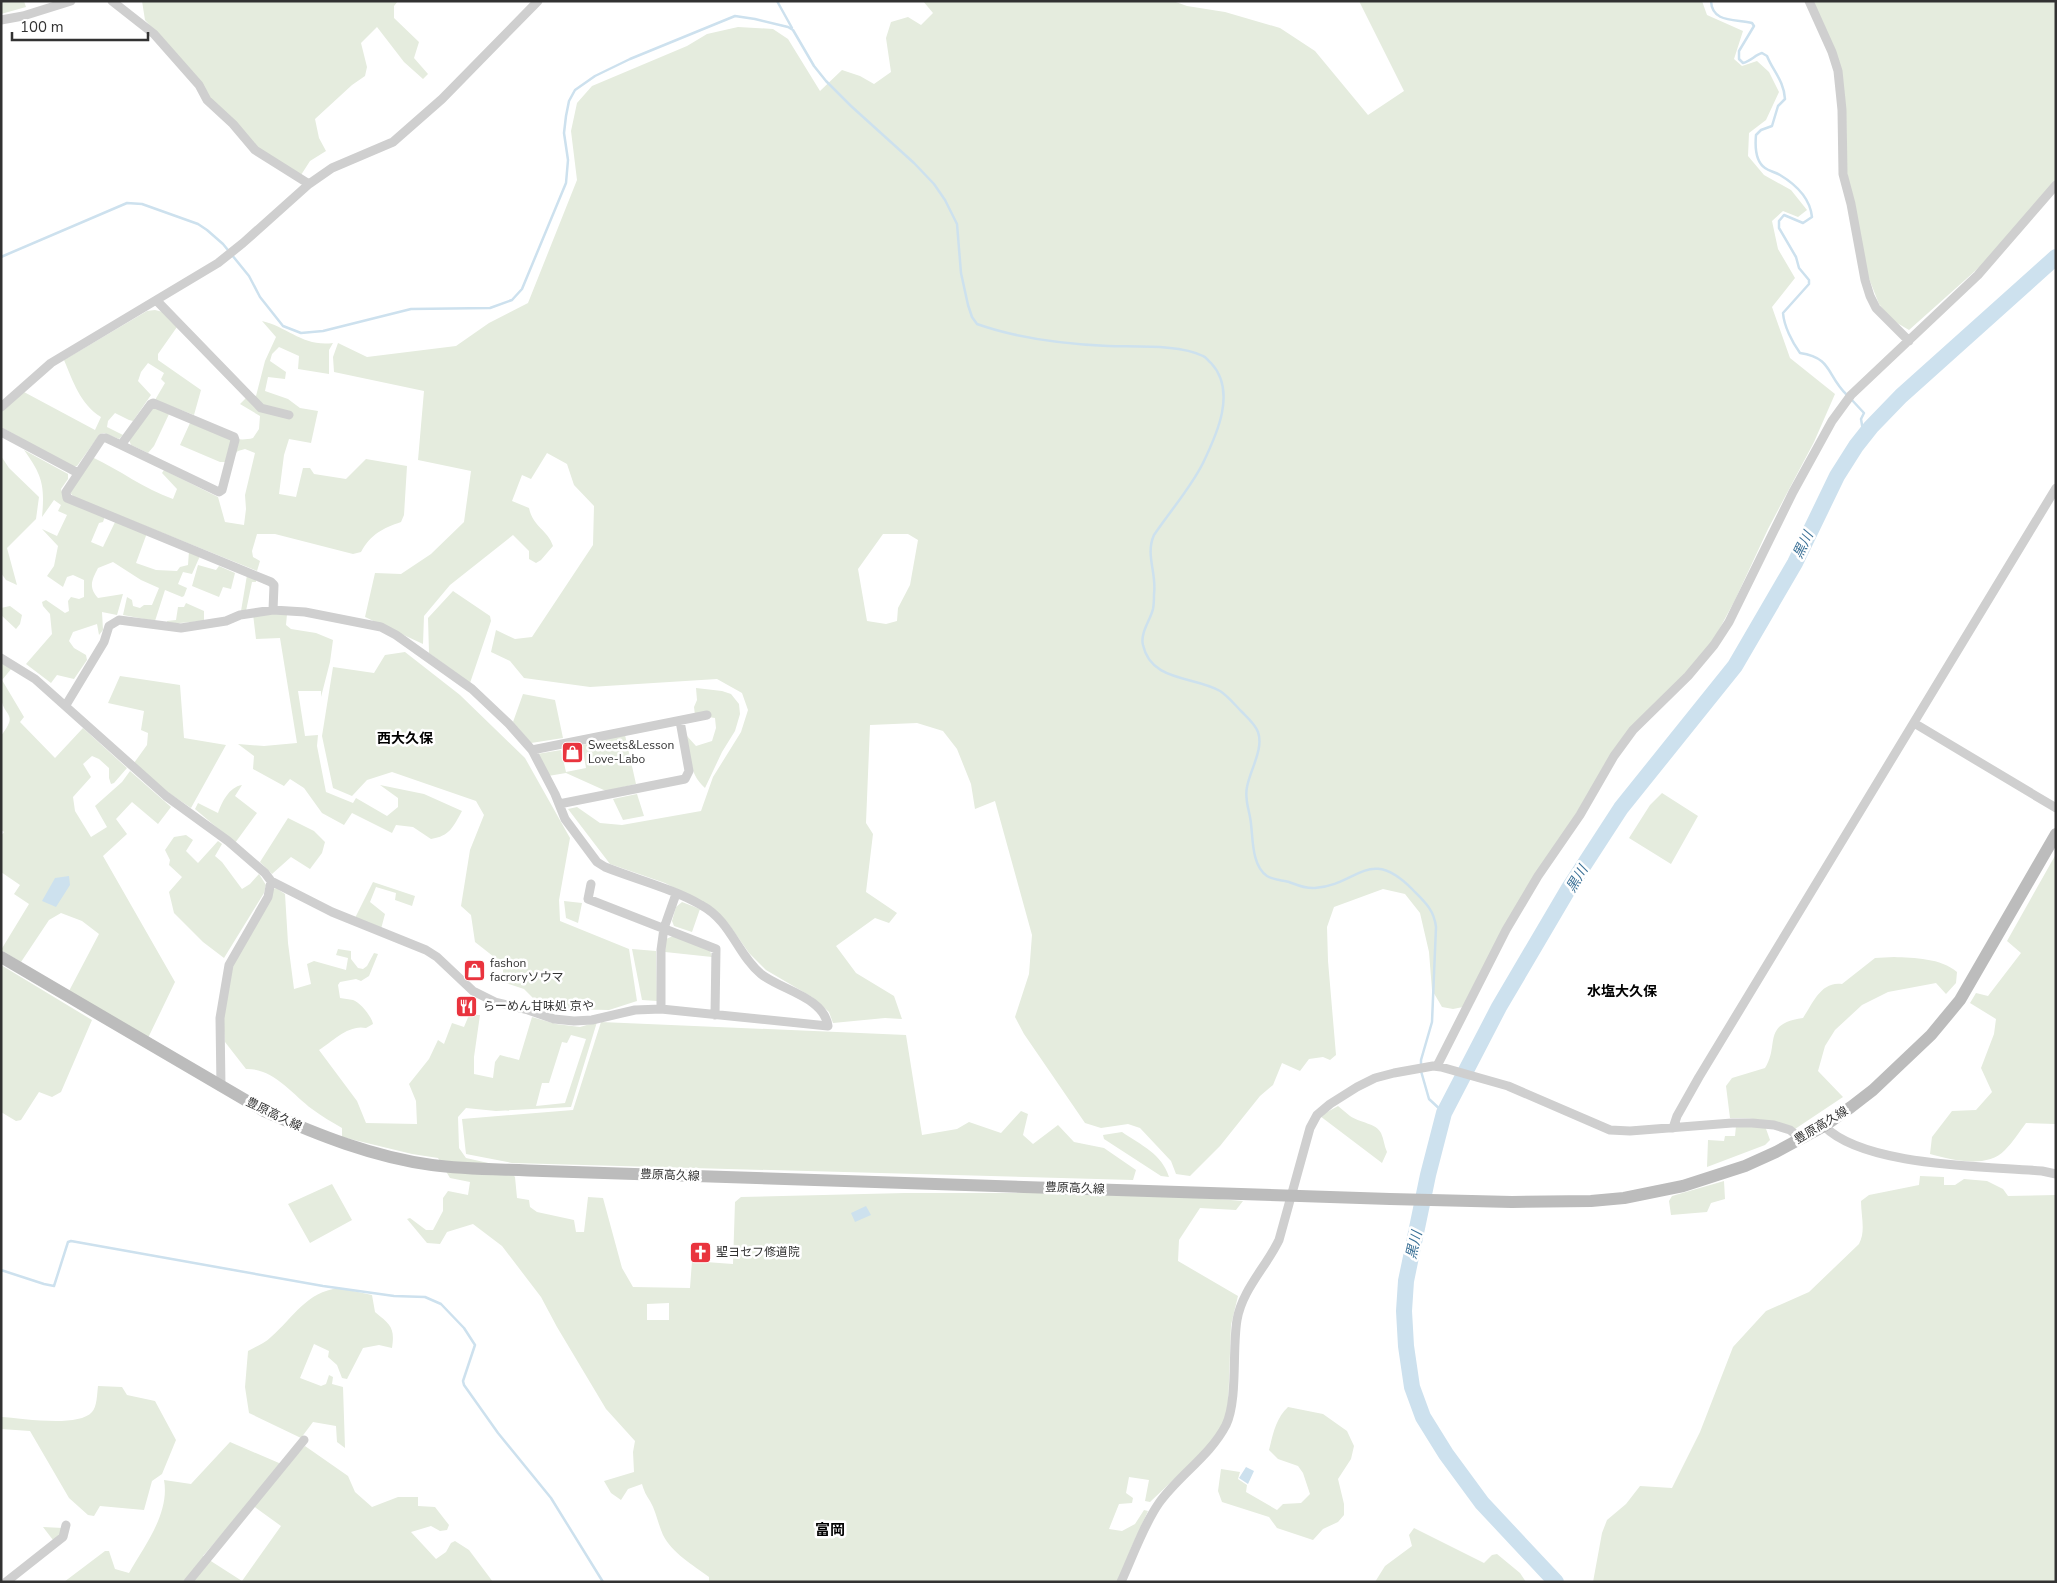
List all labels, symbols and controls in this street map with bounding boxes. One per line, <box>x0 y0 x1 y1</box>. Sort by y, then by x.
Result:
scale bar <box>12 10 149 42</box>
text: 100 m <box>20 17 64 37</box>
water label: 黒川 <box>1788 526 1819 562</box>
district label: 西大久保 <box>377 729 433 748</box>
place label: Sweets&Lesson Love-Labo <box>588 737 674 767</box>
shop icon: Sweets&Lesson Love-Labo <box>560 740 584 764</box>
water label: 黒川 <box>1562 860 1593 896</box>
place label: fashon facroryソウマ <box>490 955 564 985</box>
shop icon: fashon facroryソウマ <box>462 958 486 982</box>
district label: 水塩大久保 <box>1587 982 1657 1001</box>
restaurant icon: らーめん甘味処 京や <box>455 994 479 1018</box>
place label: らーめん甘味処 京や <box>483 998 594 1014</box>
street label: 豊原高久線 <box>244 1094 304 1134</box>
street label: 豊原高久線 <box>1791 1103 1851 1147</box>
street label: 豊原高久線 <box>640 1166 700 1184</box>
street label: 豊原高久線 <box>1045 1179 1105 1197</box>
water label: 黒川 <box>1402 1227 1427 1261</box>
church icon: 聖ヨセフ修道院 <box>688 1240 712 1264</box>
place label: 聖ヨセフ修道院 <box>716 1244 800 1260</box>
district label: 富岡 <box>815 1520 845 1540</box>

